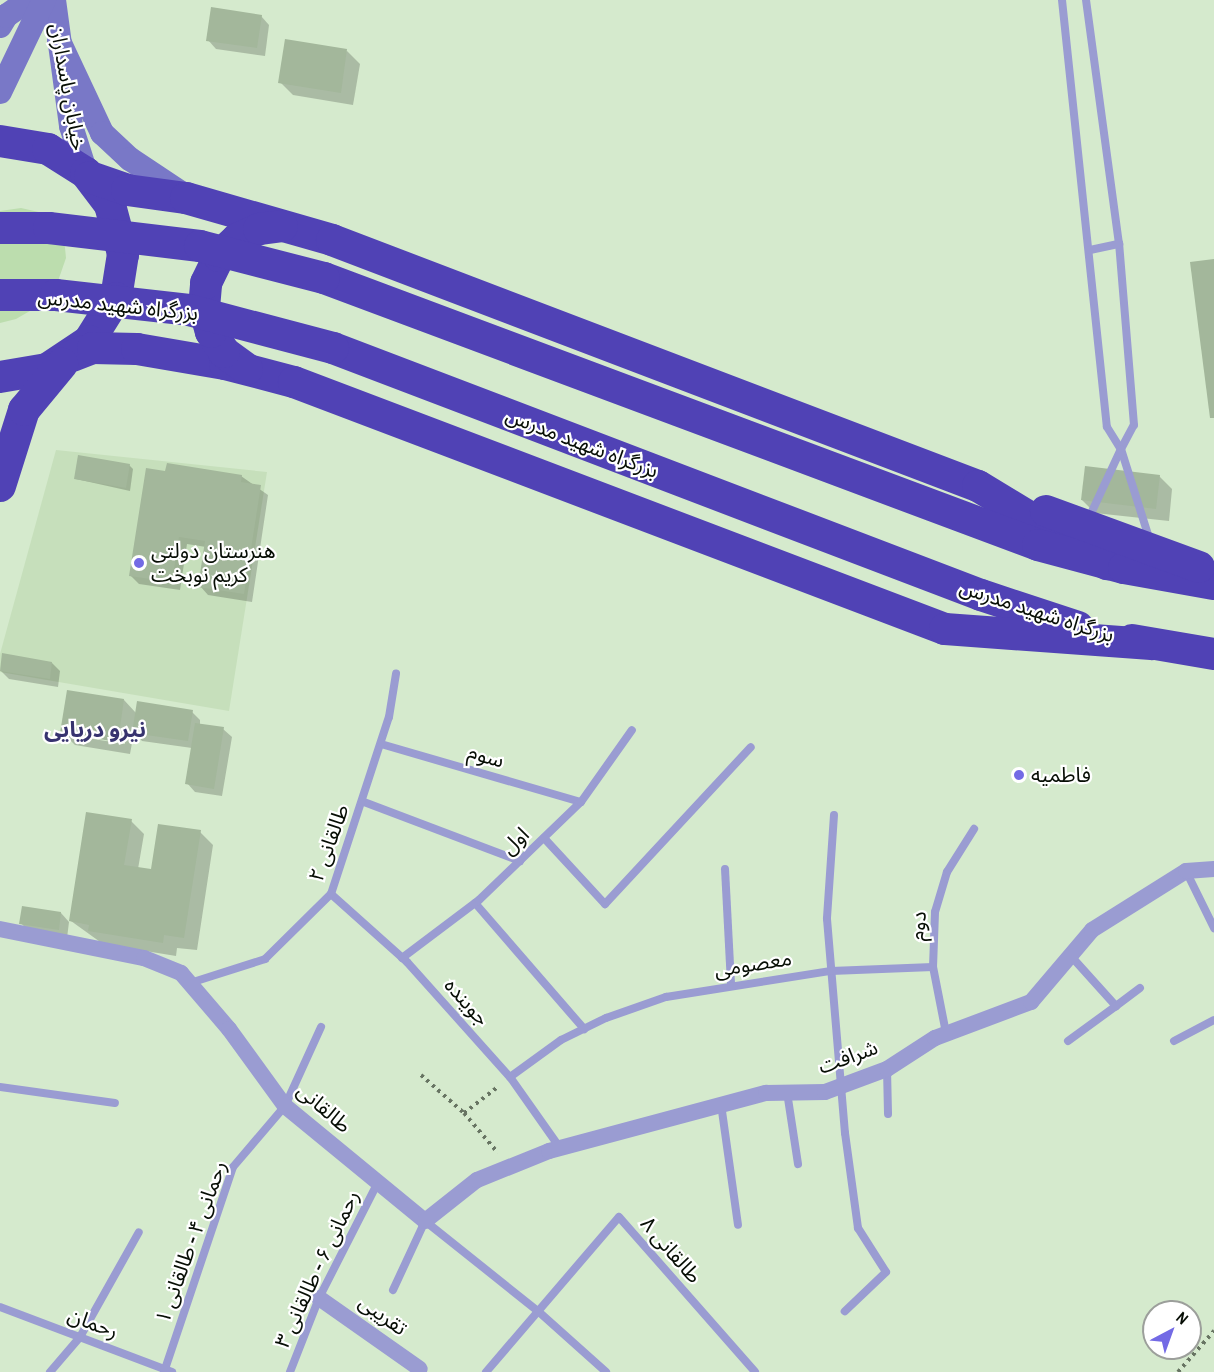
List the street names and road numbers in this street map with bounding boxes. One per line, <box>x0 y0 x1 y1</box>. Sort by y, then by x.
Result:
street label: خیابان پاسداران <box>44 21 92 153</box>
street label: بزرگراه شهید مدرس <box>37 284 199 326</box>
street label: بزرگراه شهید مدرس <box>502 402 662 484</box>
street label: بزرگراه شهید مدرس <box>956 574 1118 648</box>
street label: سوم <box>465 739 507 773</box>
street label: طالقانی ۲ <box>303 801 355 885</box>
street label: اول <box>496 822 534 860</box>
street label: دوم <box>904 910 932 942</box>
street label: معصومی <box>712 945 794 983</box>
street label: جوینده <box>439 973 495 1031</box>
street label: شرافت <box>815 1035 881 1079</box>
street label: طالقانی <box>292 1078 356 1138</box>
street label: رحمانی ۴ - طالقانی ۱ <box>150 1157 232 1327</box>
street label: رحمانی ۶ - طالقانی ۳ <box>269 1186 365 1352</box>
street label: طالقانی ۸ <box>635 1211 707 1289</box>
street label: تقریبی <box>354 1289 412 1341</box>
street label: رحمان <box>64 1302 122 1344</box>

